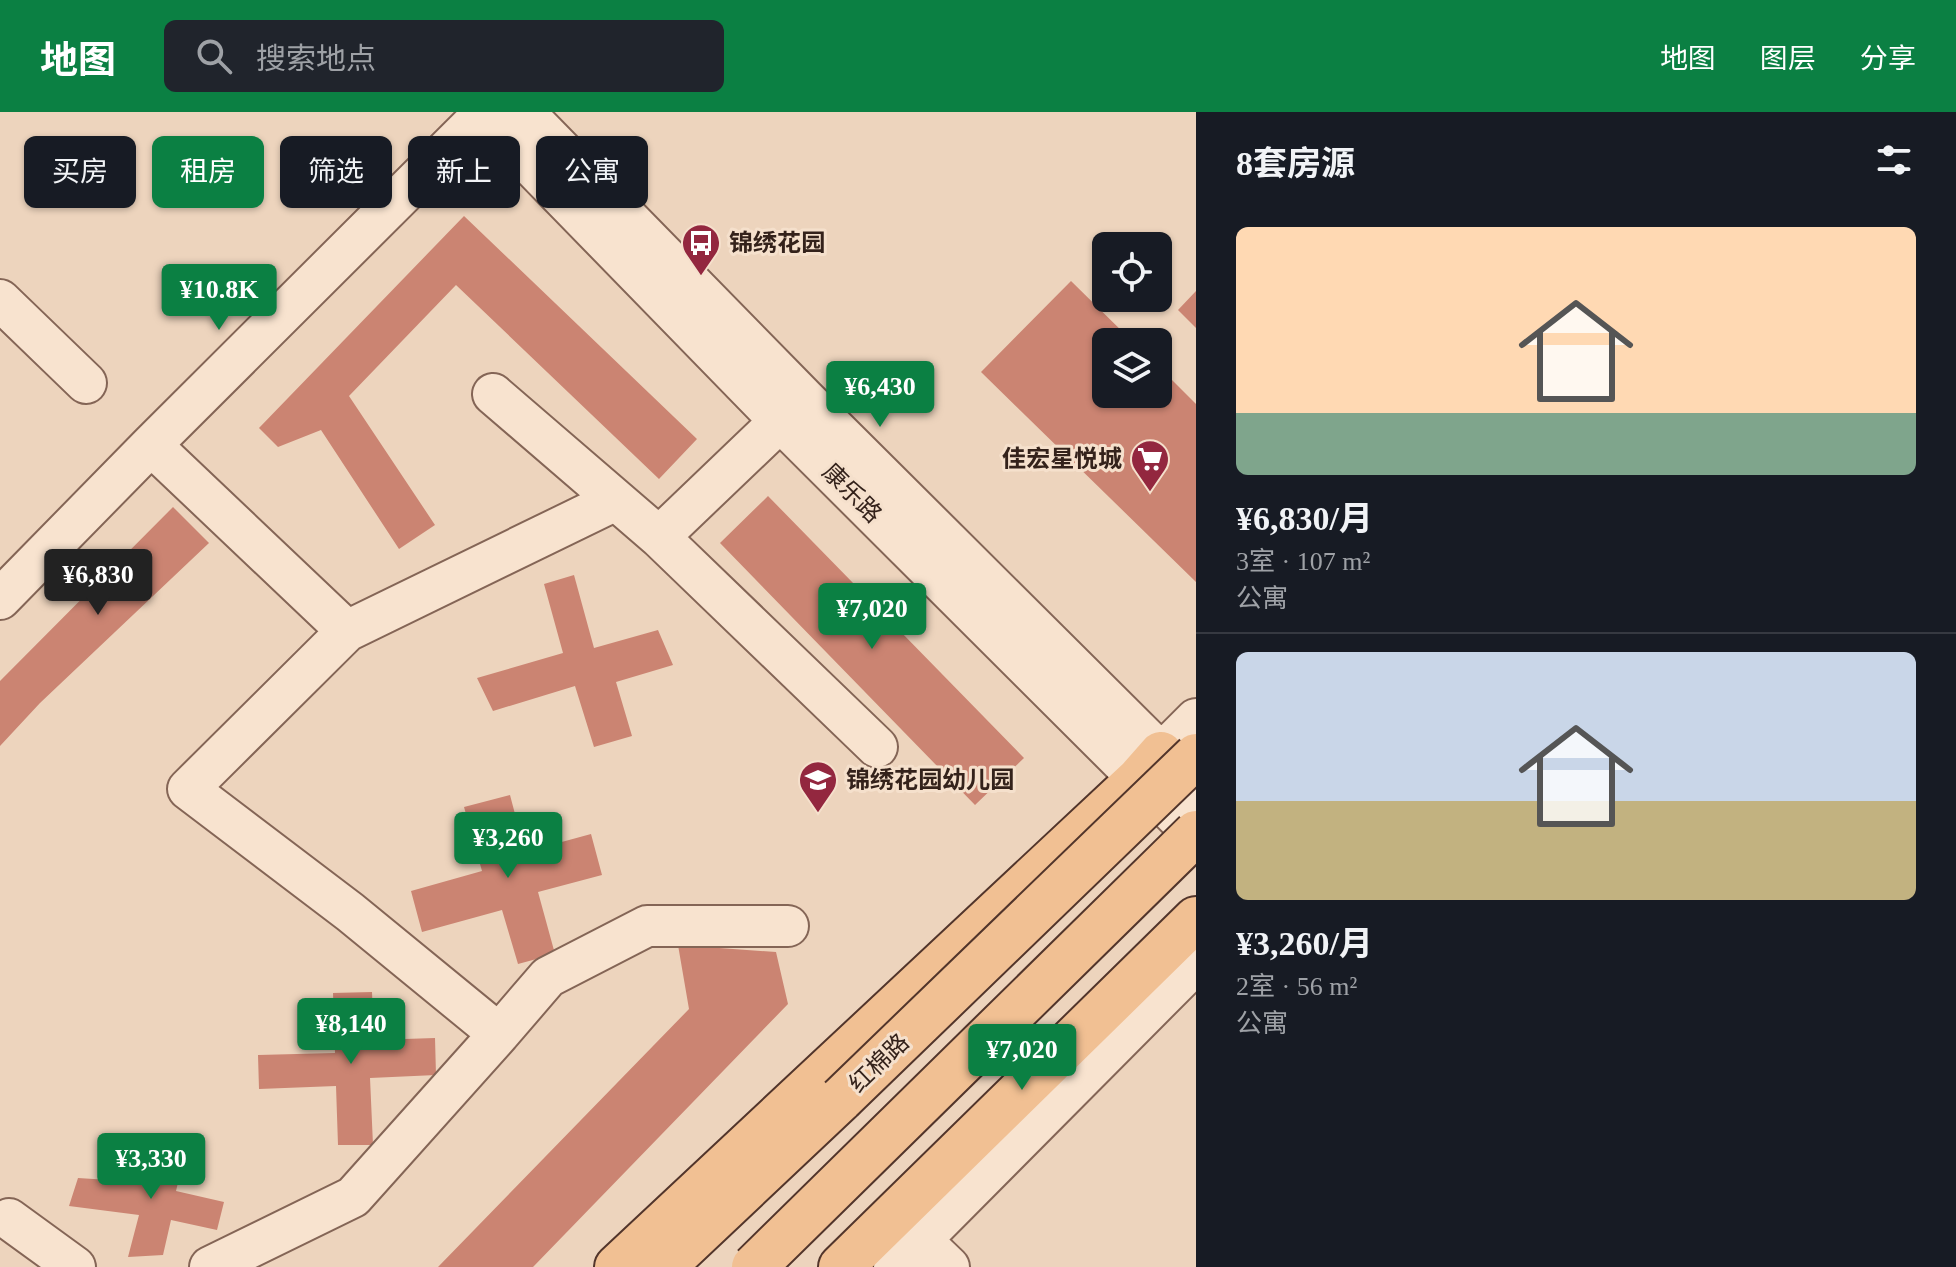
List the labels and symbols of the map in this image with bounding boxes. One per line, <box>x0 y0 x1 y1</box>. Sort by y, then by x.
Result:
bus stop icon: 锦绣花园 <box>680 222 722 277</box>
place label: 锦绣花园 <box>729 230 825 256</box>
pin: ¥10.8K <box>154 264 284 332</box>
pin: ¥6,430 <box>815 361 945 429</box>
supermarket icon: 佳宏星悦城 <box>1129 438 1171 493</box>
place label: 佳宏星悦城 <box>1002 446 1122 472</box>
street label: 康乐路 <box>817 458 887 528</box>
pin: ¥6,830 <box>33 549 163 617</box>
pin: ¥7,020 <box>807 583 937 651</box>
school or university icon: 锦绣花园幼儿园 <box>797 759 839 814</box>
place label: 锦绣花园幼儿园 <box>846 767 1014 793</box>
pin: ¥3,260 <box>443 812 573 880</box>
pin: ¥8,140 <box>286 998 416 1066</box>
pin: ¥7,020 <box>957 1024 1087 1092</box>
street label: 红棉路 <box>844 1029 914 1097</box>
pin: ¥3,330 <box>86 1133 216 1201</box>

